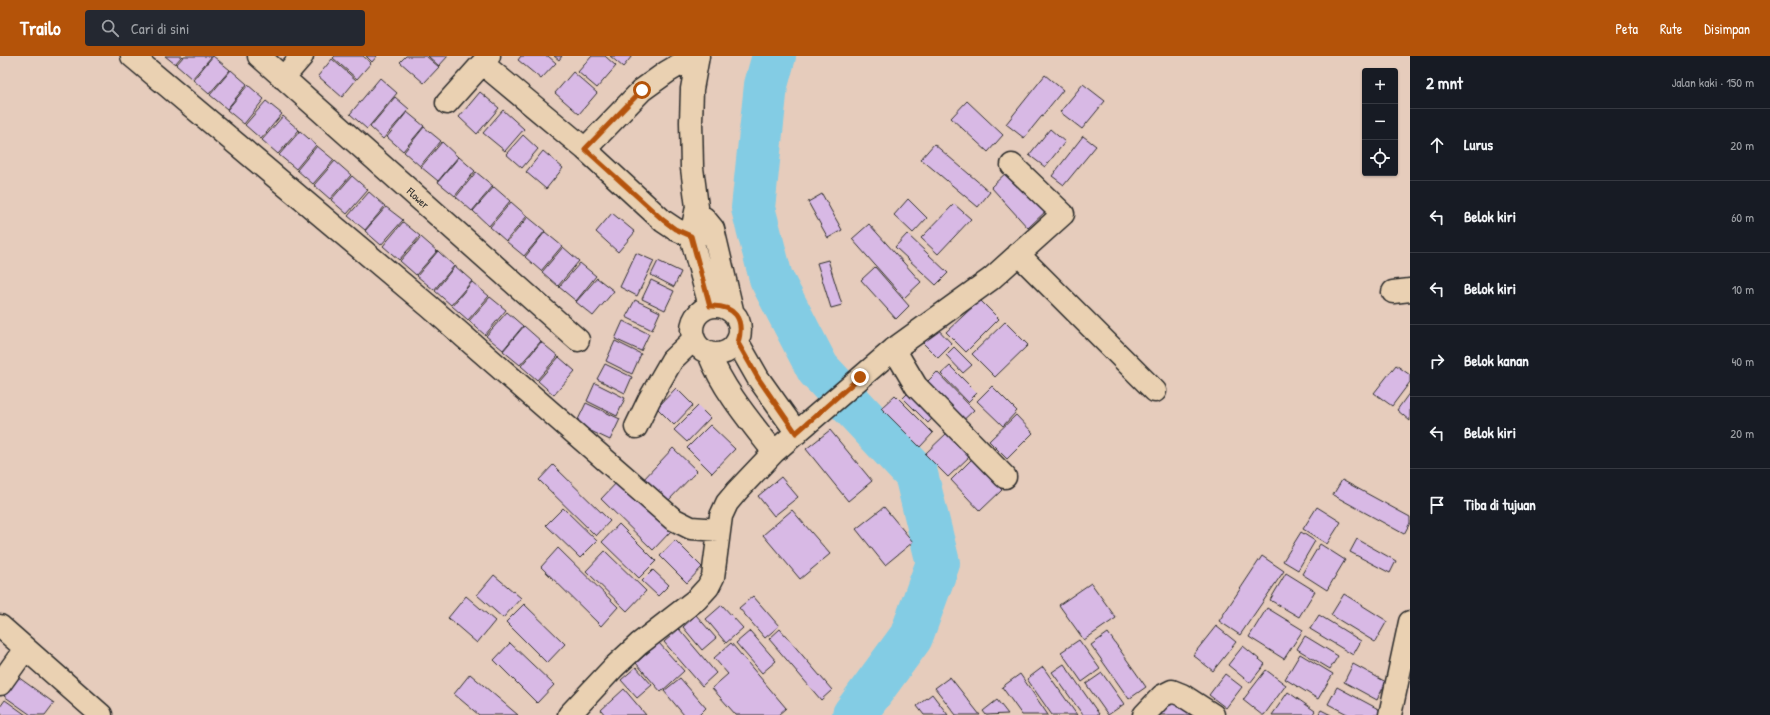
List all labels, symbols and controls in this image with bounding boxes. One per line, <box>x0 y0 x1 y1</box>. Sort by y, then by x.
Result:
search box <box>85 10 365 46</box>
text: Trailo <box>20 15 61 41</box>
icon: search <box>99 17 121 39</box>
text: Cari di sini <box>131 18 189 39</box>
text: Peta <box>1615 19 1638 38</box>
text: Rute <box>1660 19 1682 38</box>
text: Disimpan <box>1704 19 1750 38</box>
map controls <box>1362 68 1398 176</box>
button: + <box>1362 68 1398 104</box>
text: 2 mnt <box>1426 71 1463 94</box>
text: Jalan kaki · 150 m <box>1671 73 1754 91</box>
route start <box>633 81 651 99</box>
button: − <box>1362 104 1398 140</box>
icon: ahead <box>1426 134 1448 156</box>
text: Lurus <box>1464 134 1493 155</box>
text: 20 m <box>1730 136 1754 154</box>
button: locate <box>1362 140 1398 176</box>
street label: Flower <box>403 184 433 212</box>
icon: left <box>1426 206 1448 228</box>
text: Belok kiri <box>1464 206 1516 227</box>
text: 60 m <box>1731 208 1754 226</box>
icon: left <box>1426 278 1448 300</box>
text: Belok kiri <box>1464 278 1516 299</box>
text: 10 m <box>1732 280 1754 298</box>
icon: right <box>1426 350 1448 372</box>
text: Belok kanan <box>1464 350 1529 371</box>
text: 40 m <box>1731 352 1754 370</box>
route end <box>851 368 869 386</box>
icon: left <box>1426 422 1448 444</box>
text: Belok kiri <box>1464 422 1516 443</box>
text: 20 m <box>1730 424 1754 442</box>
icon: arrive <box>1426 494 1448 516</box>
text: Tiba di tujuan <box>1464 494 1536 515</box>

